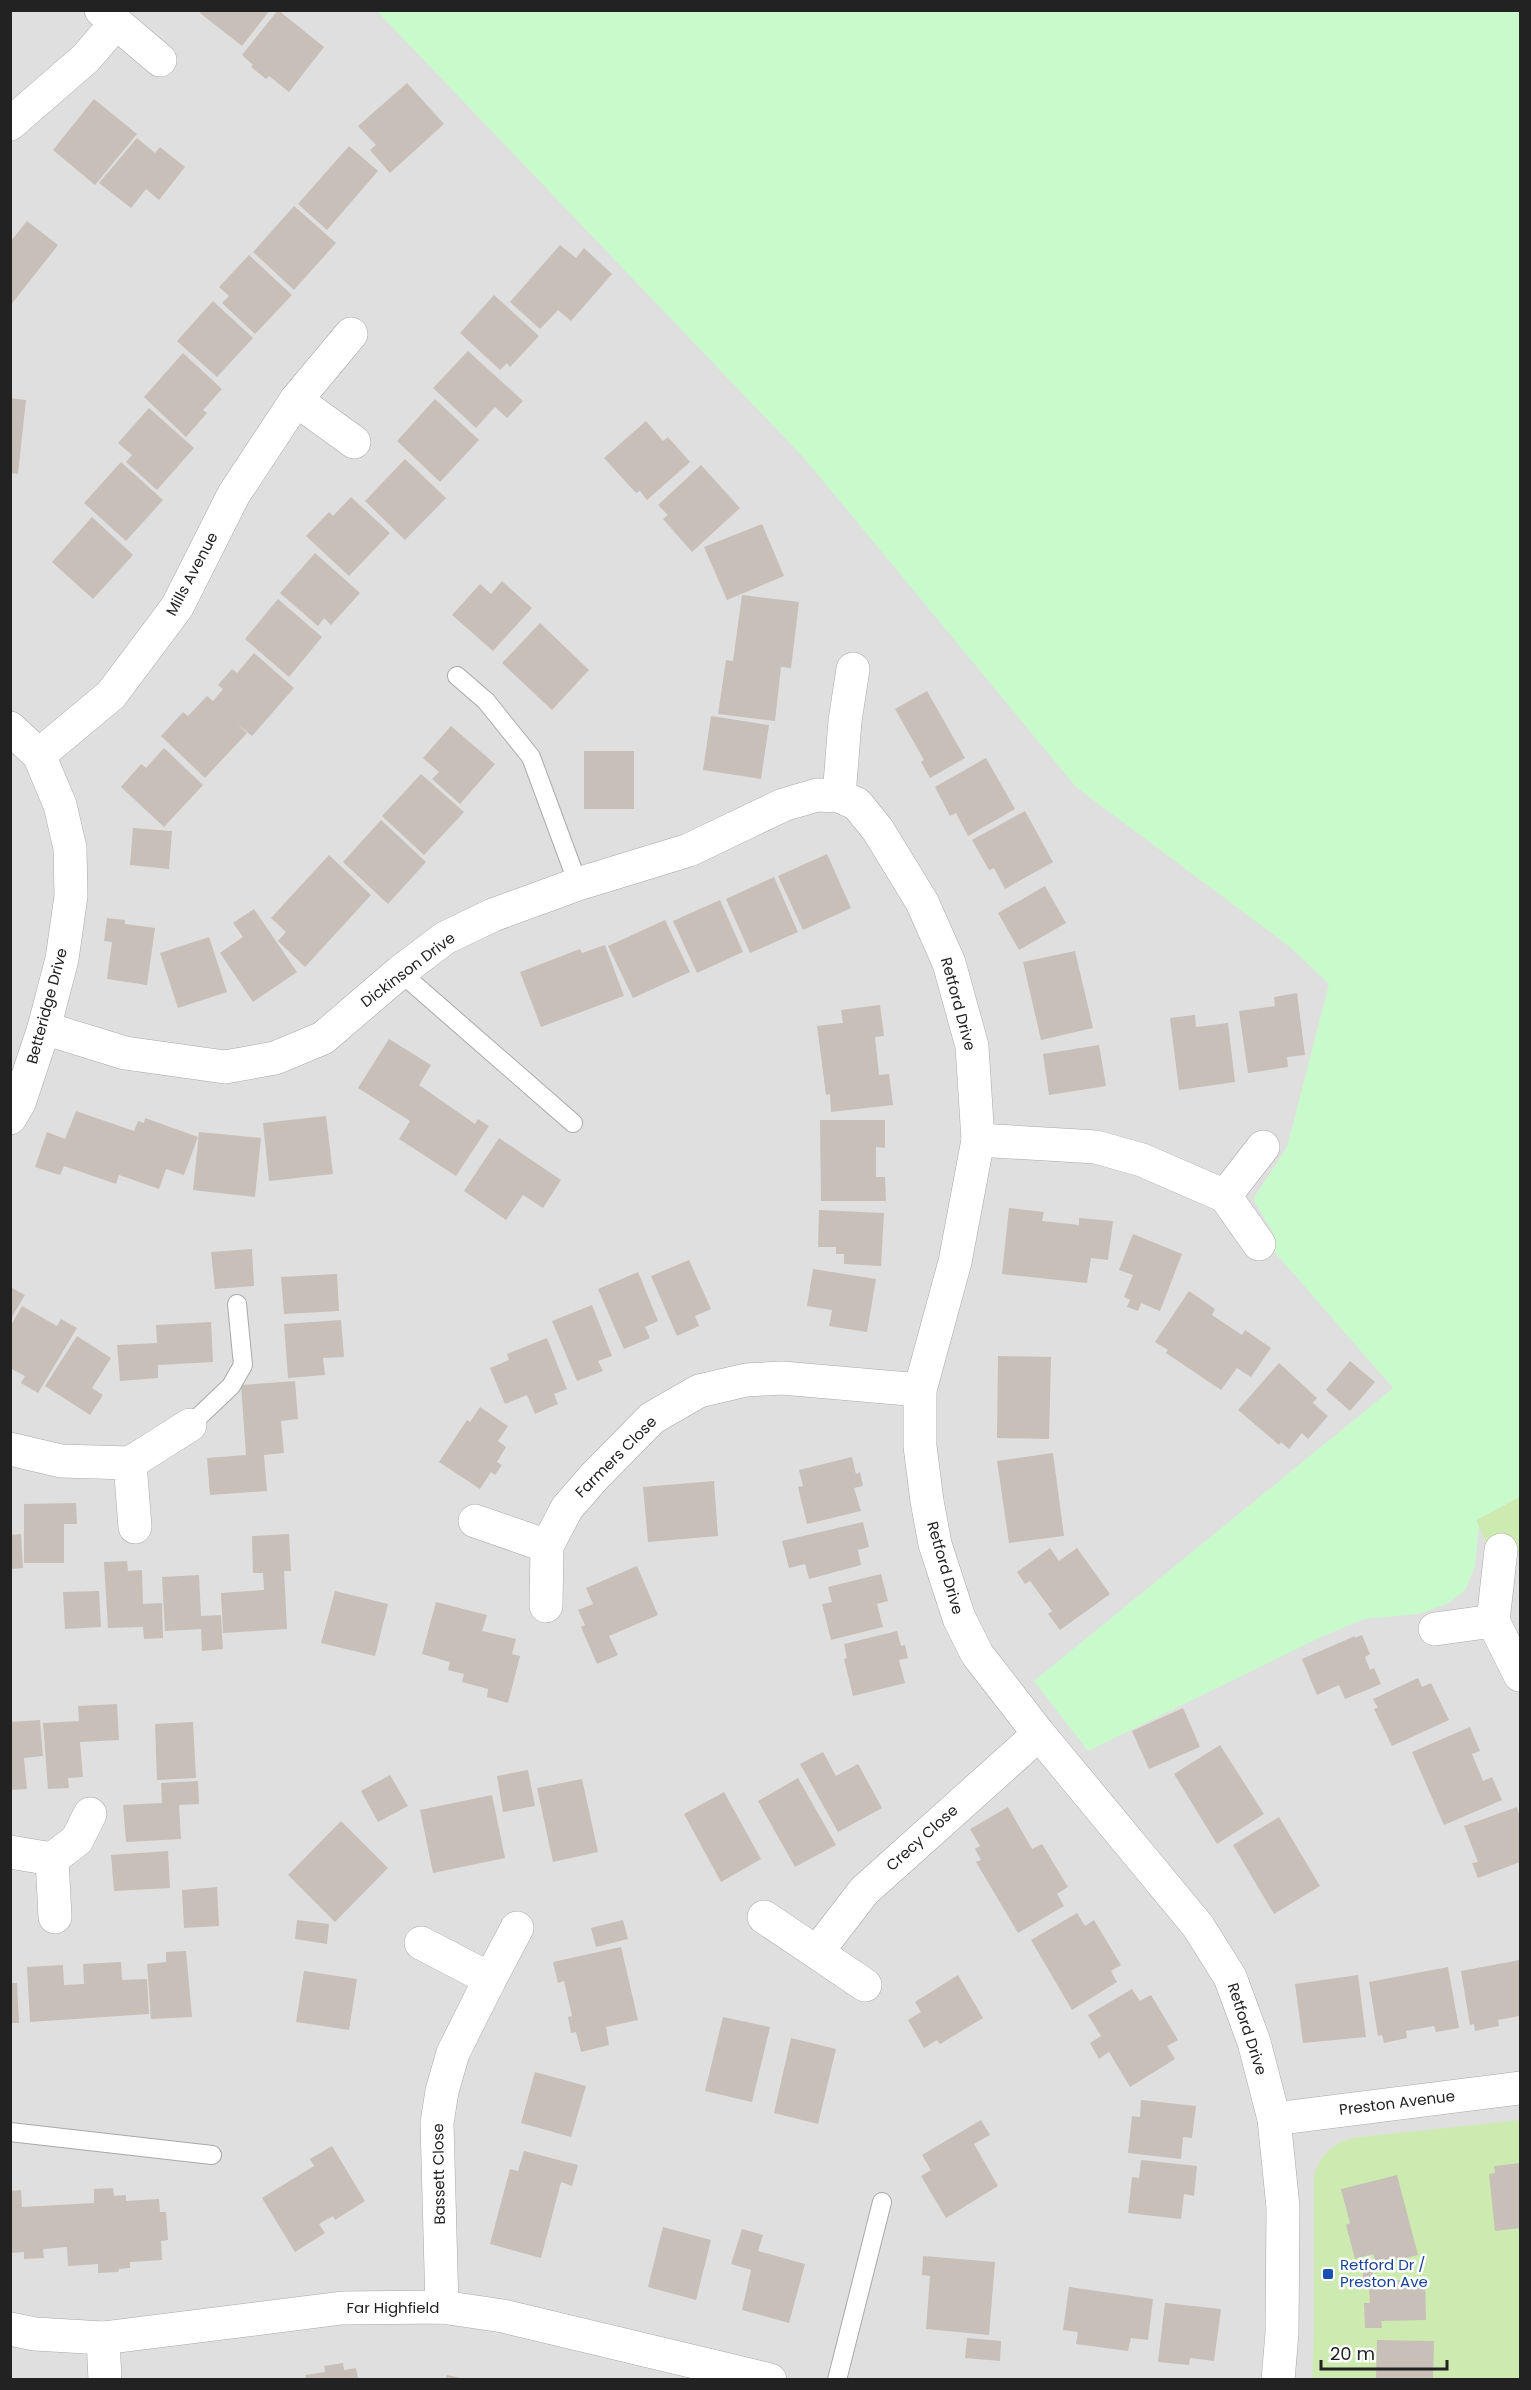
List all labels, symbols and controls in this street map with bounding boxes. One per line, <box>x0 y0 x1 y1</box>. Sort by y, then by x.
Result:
street label: Mills Avenue <box>161 528 222 619</box>
street label: Dickinson Drive <box>356 927 459 1012</box>
street label: Betteridge Drive <box>21 946 72 1066</box>
street label: Retford Drive <box>936 955 981 1053</box>
street label: Farmers Close <box>570 1411 661 1502</box>
street label: Retford Drive <box>922 1519 969 1617</box>
street label: Crecy Close <box>881 1800 962 1876</box>
street label: Retford Drive <box>1223 1980 1272 2078</box>
street label: Preston Avenue <box>1338 2085 1456 2120</box>
street label: Bassett Close <box>427 2123 450 2225</box>
place label: Retford Dr / Preston Ave <box>1340 2254 1428 2292</box>
marker: Retford Dr / Preston Ave <box>1321 2267 1335 2281</box>
street label: Far Highfield <box>347 2297 439 2318</box>
scale bar <box>1321 2333 1447 2371</box>
text: 20 m <box>1330 2341 1375 2366</box>

